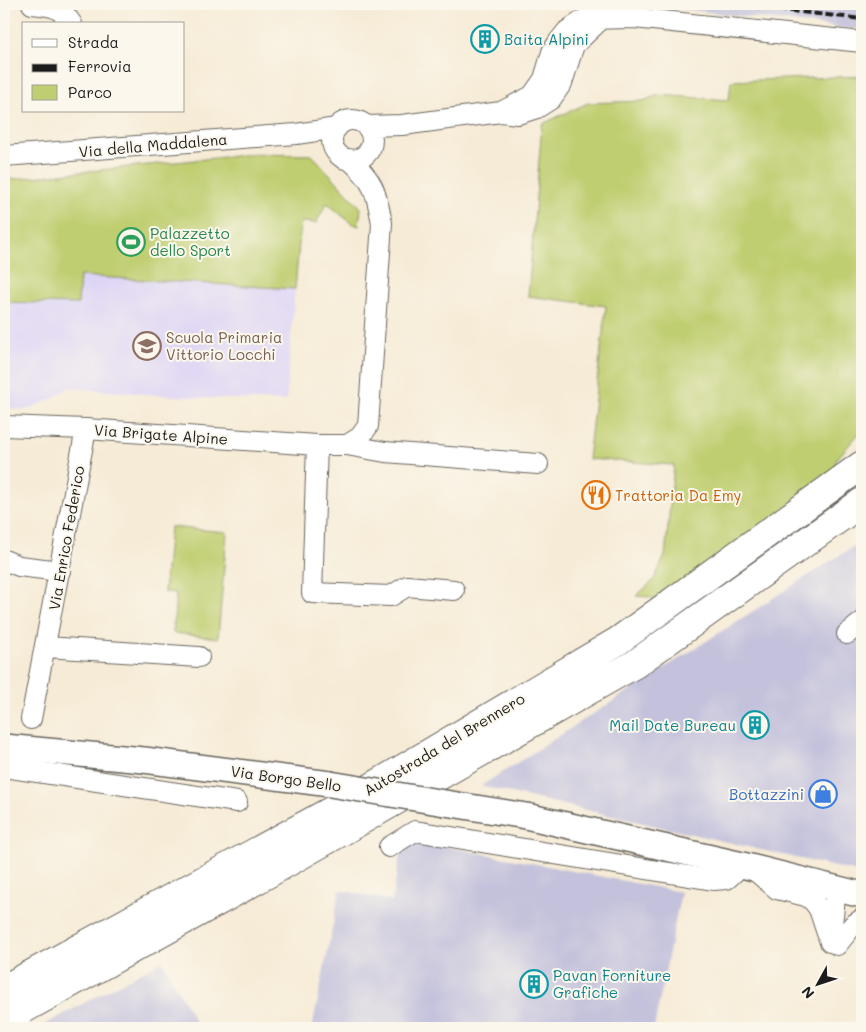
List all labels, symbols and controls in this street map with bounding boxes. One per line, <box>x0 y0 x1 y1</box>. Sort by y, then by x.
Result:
legend <box>22 22 185 112</box>
building icon: Baita Alpini <box>470 24 500 54</box>
place label: Baita Alpini <box>504 29 589 49</box>
text: Strada <box>68 32 119 52</box>
text: Ferrovia <box>68 56 132 76</box>
text: Parco <box>68 82 112 102</box>
street label: Via della Maddalena <box>78 129 228 161</box>
place label: Palazzetto dello Sport <box>150 223 231 260</box>
sports icon: Palazzetto dello Sport <box>116 227 146 257</box>
place label: Scuola Primaria Vittorio Locchi <box>166 327 282 364</box>
school or university icon: Scuola Primaria Vittorio Locchi <box>132 331 162 361</box>
street label: Via Brigate Alpine <box>93 419 229 449</box>
street label: Via Enrico Federico <box>43 464 89 612</box>
restaurant icon: Trattoria Da Emy <box>581 480 611 510</box>
place label: Trattoria Da Emy <box>615 485 742 505</box>
street label: Autostrada del Brennero <box>360 688 528 800</box>
building icon: Mail Date Bureau <box>740 710 770 740</box>
place label: Mail Date Bureau <box>609 715 736 735</box>
street label: Via Borgo Bello <box>229 760 343 796</box>
shop icon: Bottazzini <box>808 779 838 809</box>
place label: Bottazzini <box>729 784 804 804</box>
north arrow <box>794 960 844 1010</box>
place label: Pavan Forniture Grafiche <box>553 965 671 1002</box>
building icon: Pavan Forniture Grafiche <box>519 969 549 999</box>
text: N <box>797 982 818 1003</box>

